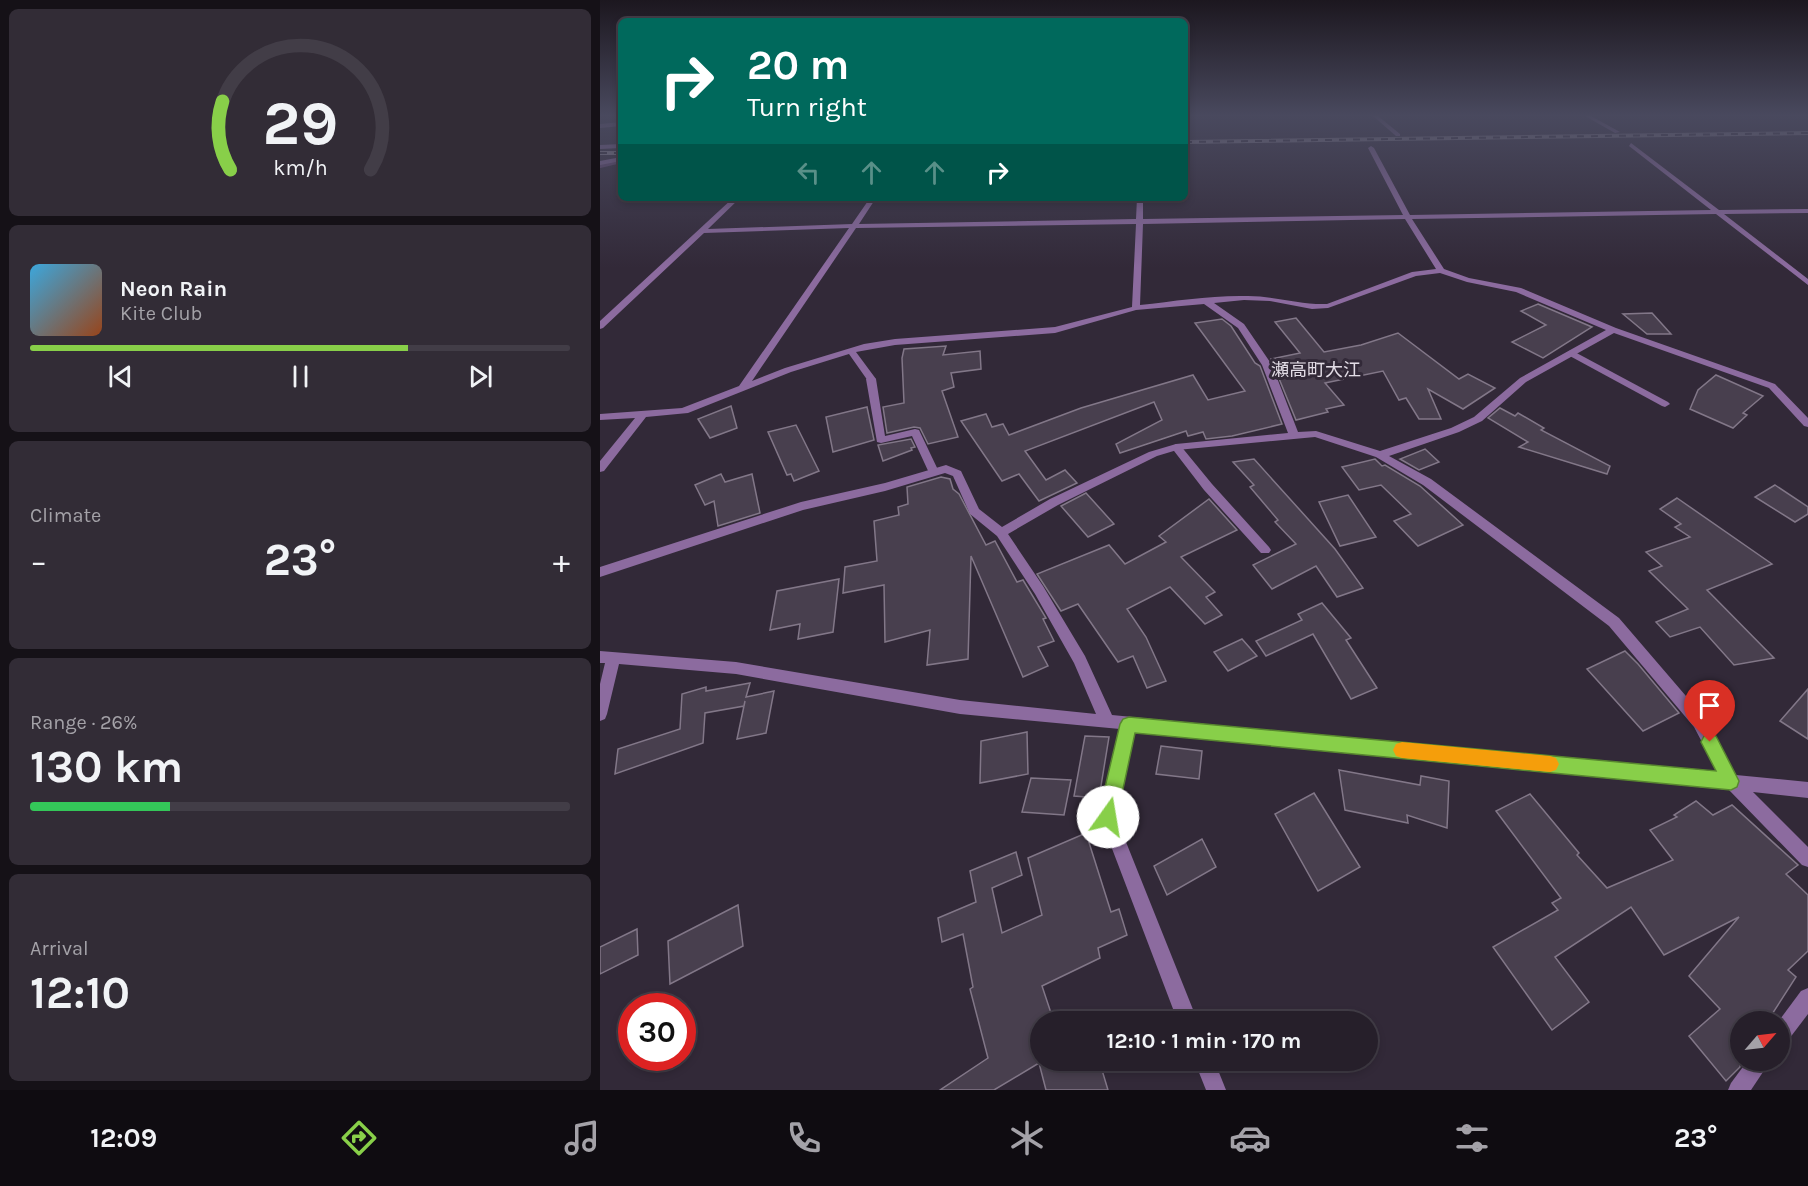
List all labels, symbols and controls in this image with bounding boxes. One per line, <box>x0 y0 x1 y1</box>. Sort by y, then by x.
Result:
text: 20 m <box>747 40 849 90</box>
icon: right <box>648 42 726 120</box>
text: 29 <box>262 87 338 160</box>
text: Turn right <box>747 91 867 123</box>
text: km/h <box>273 155 327 180</box>
icon: left <box>792 156 825 189</box>
icon: ahead <box>855 156 888 189</box>
icon: ahead <box>918 156 951 189</box>
icon: right <box>981 156 1014 189</box>
text: Neon Rain <box>120 276 227 302</box>
text: Kite Club <box>120 302 202 325</box>
district label: 瀬高町大江 <box>1271 359 1361 381</box>
icon: previous <box>104 360 137 393</box>
icon: pause <box>284 360 317 393</box>
icon: next <box>464 360 497 393</box>
text: Climate <box>30 504 101 527</box>
text: 23° <box>264 534 336 586</box>
text: − <box>30 542 47 580</box>
text: + <box>553 542 570 580</box>
pin <box>1684 680 1735 742</box>
icon: arrive <box>1693 689 1726 722</box>
text: Range · 26% <box>30 711 138 734</box>
text: 130 km <box>30 741 183 793</box>
position arrow <box>1076 785 1140 849</box>
text: Arrival <box>30 937 89 960</box>
text: 12:10 <box>30 967 130 1019</box>
speed limit sign: 30 <box>618 993 696 1071</box>
north arrow <box>1730 1011 1790 1071</box>
map controls <box>1730 1011 1790 1071</box>
text: 12:10 · 1 min · 170 m <box>1107 1028 1301 1054</box>
icon: directions <box>338 1117 380 1159</box>
icon: music <box>561 1117 603 1159</box>
icon: phone <box>783 1117 825 1159</box>
icon: climate <box>1006 1117 1048 1159</box>
icon: car <box>1229 1117 1271 1159</box>
icon: filters <box>1451 1117 1493 1159</box>
text: 12:09 <box>90 1122 157 1154</box>
text: 23° <box>1674 1122 1718 1154</box>

